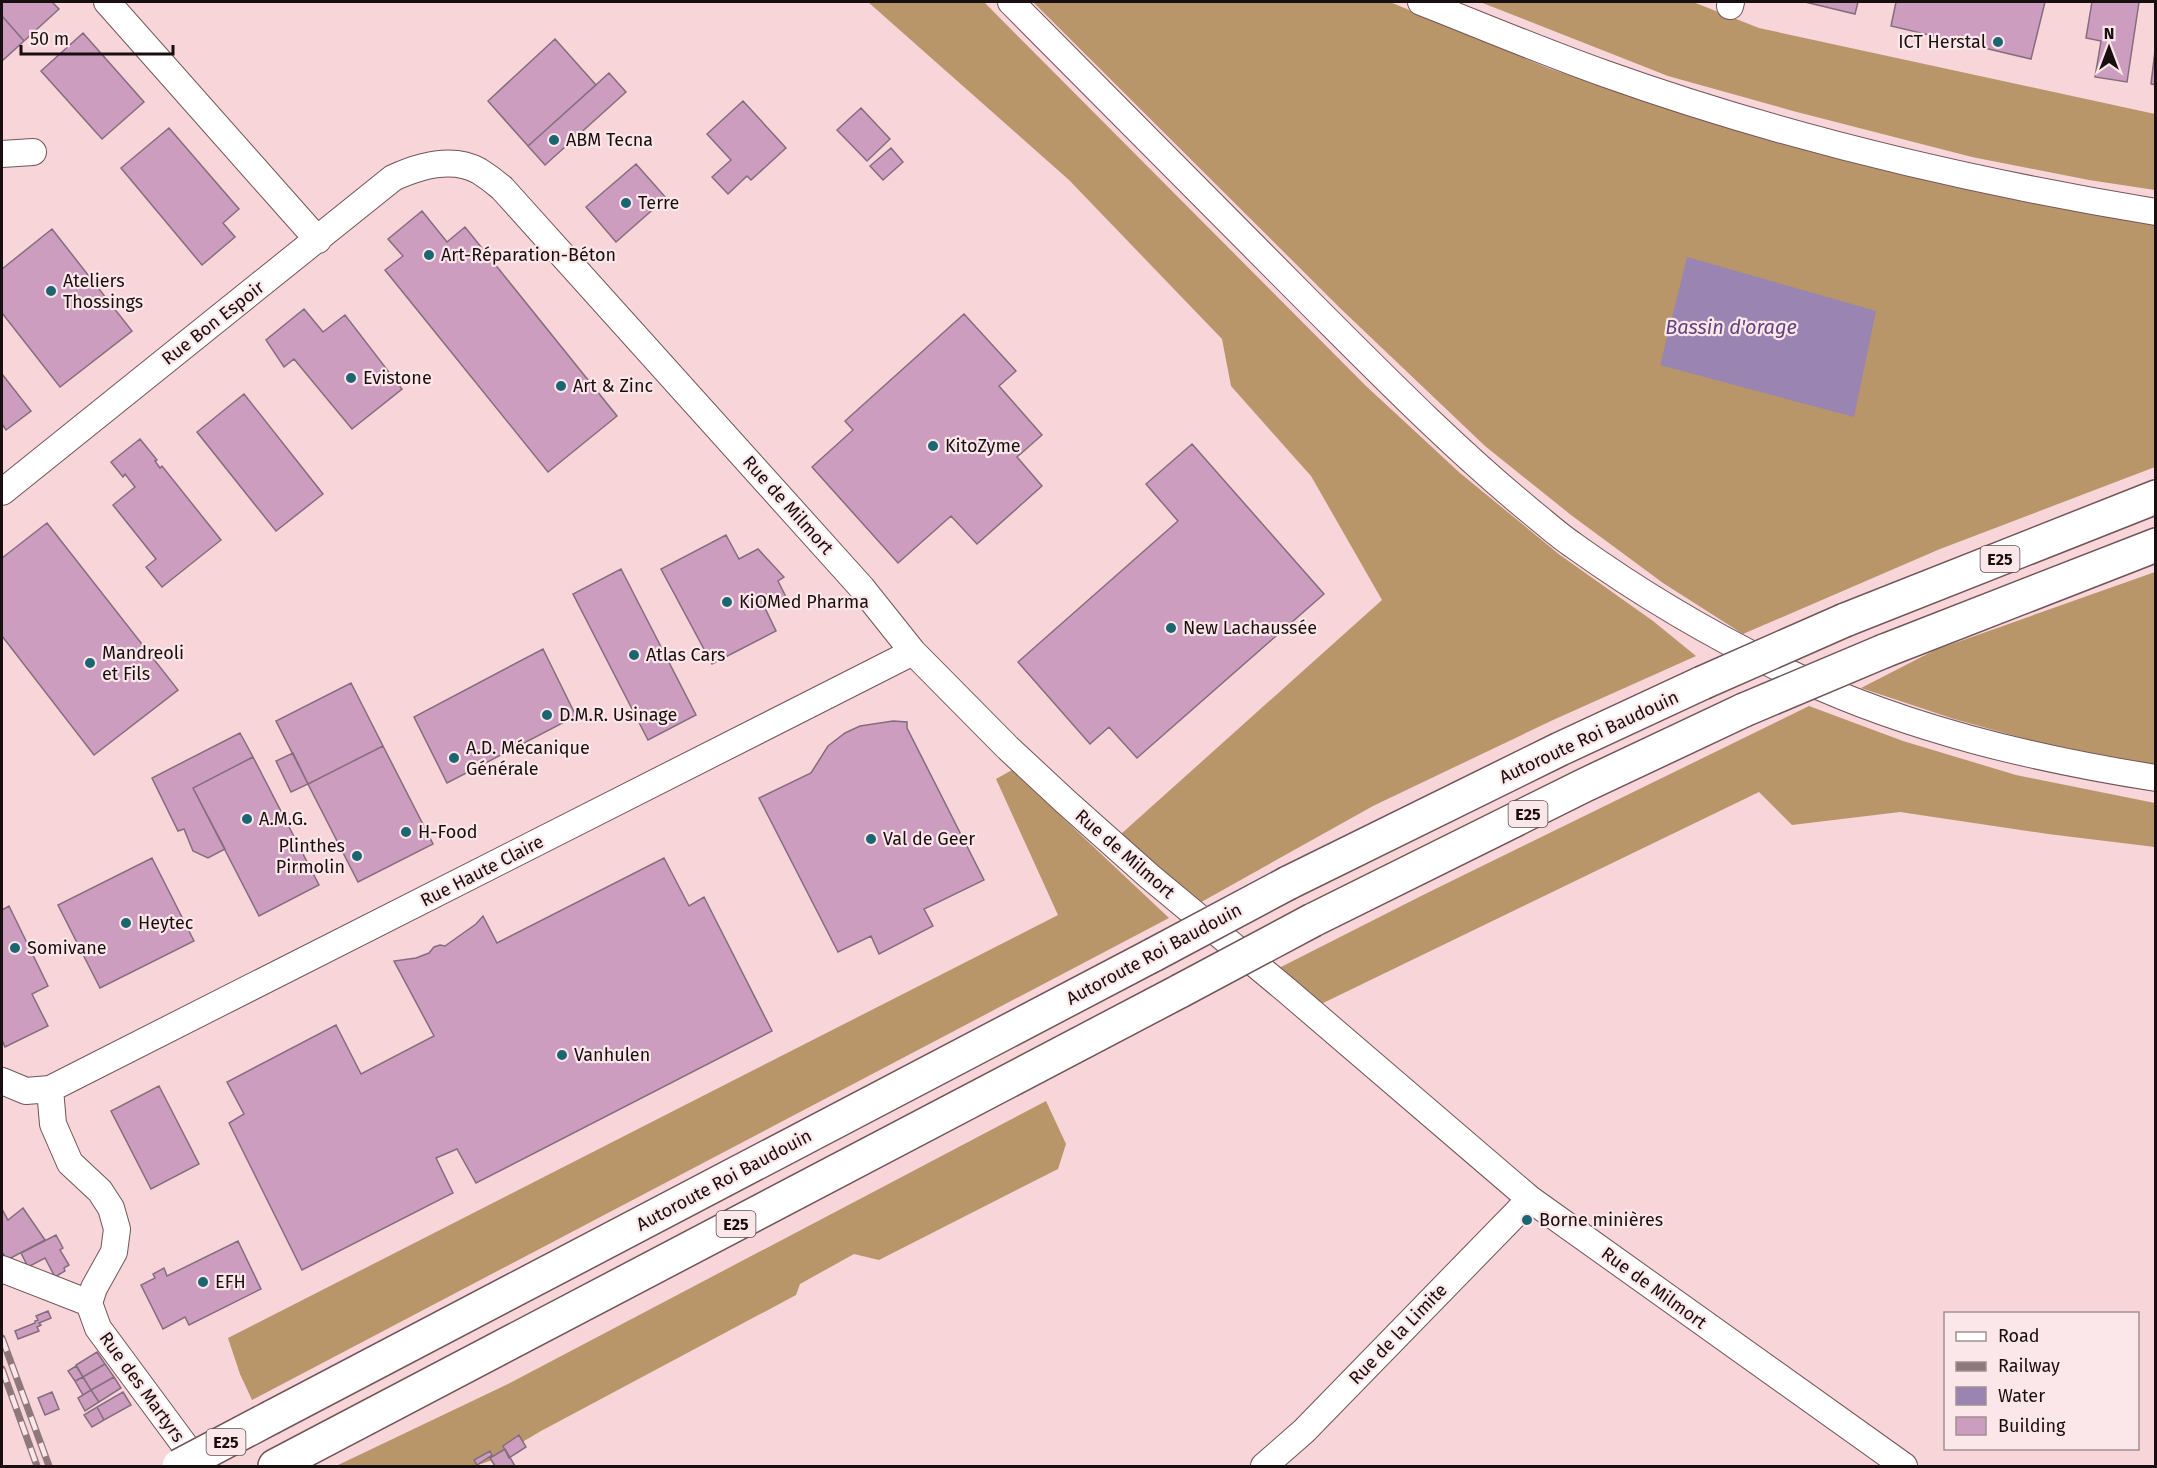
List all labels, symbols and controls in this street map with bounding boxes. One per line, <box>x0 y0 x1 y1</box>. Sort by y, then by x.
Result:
scale bar <box>21 18 172 56</box>
north arrow <box>2079 18 2139 78</box>
text: N <box>2104 24 2114 43</box>
text: 50 m <box>30 28 69 50</box>
place label: ICT Herstal <box>1898 31 1986 53</box>
marker: ICT Herstal <box>1991 35 2005 49</box>
place label: ABM Tecna <box>566 129 653 151</box>
marker: ABM Tecna <box>547 133 561 147</box>
place label: Terre <box>638 192 679 214</box>
marker: Terre <box>619 196 633 210</box>
place label: Art-Réparation-Béton <box>441 244 616 266</box>
marker: Art-Réparation-Béton <box>422 248 436 262</box>
place label: Ateliers Thossings <box>63 270 143 313</box>
street label: Rue Bon Espoir <box>157 276 269 370</box>
marker: Ateliers Thossings <box>44 284 58 298</box>
water label: Bassin d'orage <box>1665 315 1797 339</box>
place label: Evistone <box>363 367 432 389</box>
marker: Evistone <box>344 371 358 385</box>
place label: Art & Zinc <box>573 375 653 397</box>
marker: Art & Zinc <box>554 379 568 393</box>
place label: KitoZyme <box>945 435 1021 457</box>
marker: KitoZyme <box>926 439 940 453</box>
street label: Rue de Milmort <box>738 451 838 559</box>
road number: E25 <box>1980 546 2020 572</box>
place label: KiOMed Pharma <box>739 591 869 613</box>
marker: KiOMed Pharma <box>720 595 734 609</box>
place label: New Lachaussée <box>1183 617 1317 639</box>
marker: New Lachaussée <box>1164 621 1178 635</box>
place label: Mandreoli et Fils <box>102 642 184 685</box>
place label: Atlas Cars <box>646 644 725 666</box>
marker: Atlas Cars <box>627 648 641 662</box>
marker: Mandreoli et Fils <box>83 656 97 670</box>
street label: Autoroute Roi Baudouin <box>1496 686 1682 788</box>
place label: D.M.R. Usinage <box>559 704 677 726</box>
marker: D.M.R. Usinage <box>540 708 554 722</box>
place label: A.D. Mécanique Générale <box>466 737 590 780</box>
marker: A.D. Mécanique Générale <box>447 751 461 765</box>
road number: E25 <box>1508 801 1547 827</box>
street label: Rue de Milmort <box>1071 805 1180 904</box>
place label: A.M.G. <box>259 808 307 830</box>
marker: A.M.G. <box>240 812 254 826</box>
place label: H-Food <box>418 821 478 843</box>
marker: H-Food <box>399 825 413 839</box>
place label: Val de Geer <box>883 828 975 850</box>
street label: Rue Haute Claire <box>417 830 547 912</box>
marker: Val de Geer <box>864 832 878 846</box>
place label: Plinthes Pirmolin <box>276 835 345 878</box>
marker: Plinthes Pirmolin <box>350 849 364 863</box>
street label: Autoroute Roi Baudouin <box>1063 898 1245 1010</box>
place label: Heytec <box>138 912 194 934</box>
marker: Heytec <box>119 916 133 930</box>
place label: Somivane <box>27 937 107 959</box>
marker: Somivane <box>8 941 22 955</box>
place label: Vanhulen <box>574 1044 650 1066</box>
marker: Vanhulen <box>555 1048 569 1062</box>
street label: Autoroute Roi Baudouin <box>633 1124 815 1236</box>
place label: Borne minières <box>1539 1209 1663 1231</box>
road number: E25 <box>716 1211 756 1237</box>
marker: Borne minières <box>1520 1213 1534 1227</box>
street label: Rue de Milmort <box>1597 1242 1711 1334</box>
place label: EFH <box>215 1271 246 1293</box>
marker: EFH <box>196 1275 210 1289</box>
street label: Rue de la Limite <box>1344 1279 1452 1389</box>
legend <box>1944 1312 2139 1450</box>
text: Road <box>1998 1325 2040 1347</box>
street label: Rue des Martyrs <box>95 1328 189 1446</box>
text: Railway <box>1998 1355 2060 1377</box>
text: Water <box>1998 1385 2045 1407</box>
text: Building <box>1998 1415 2066 1437</box>
road number: E25 <box>206 1429 246 1455</box>

